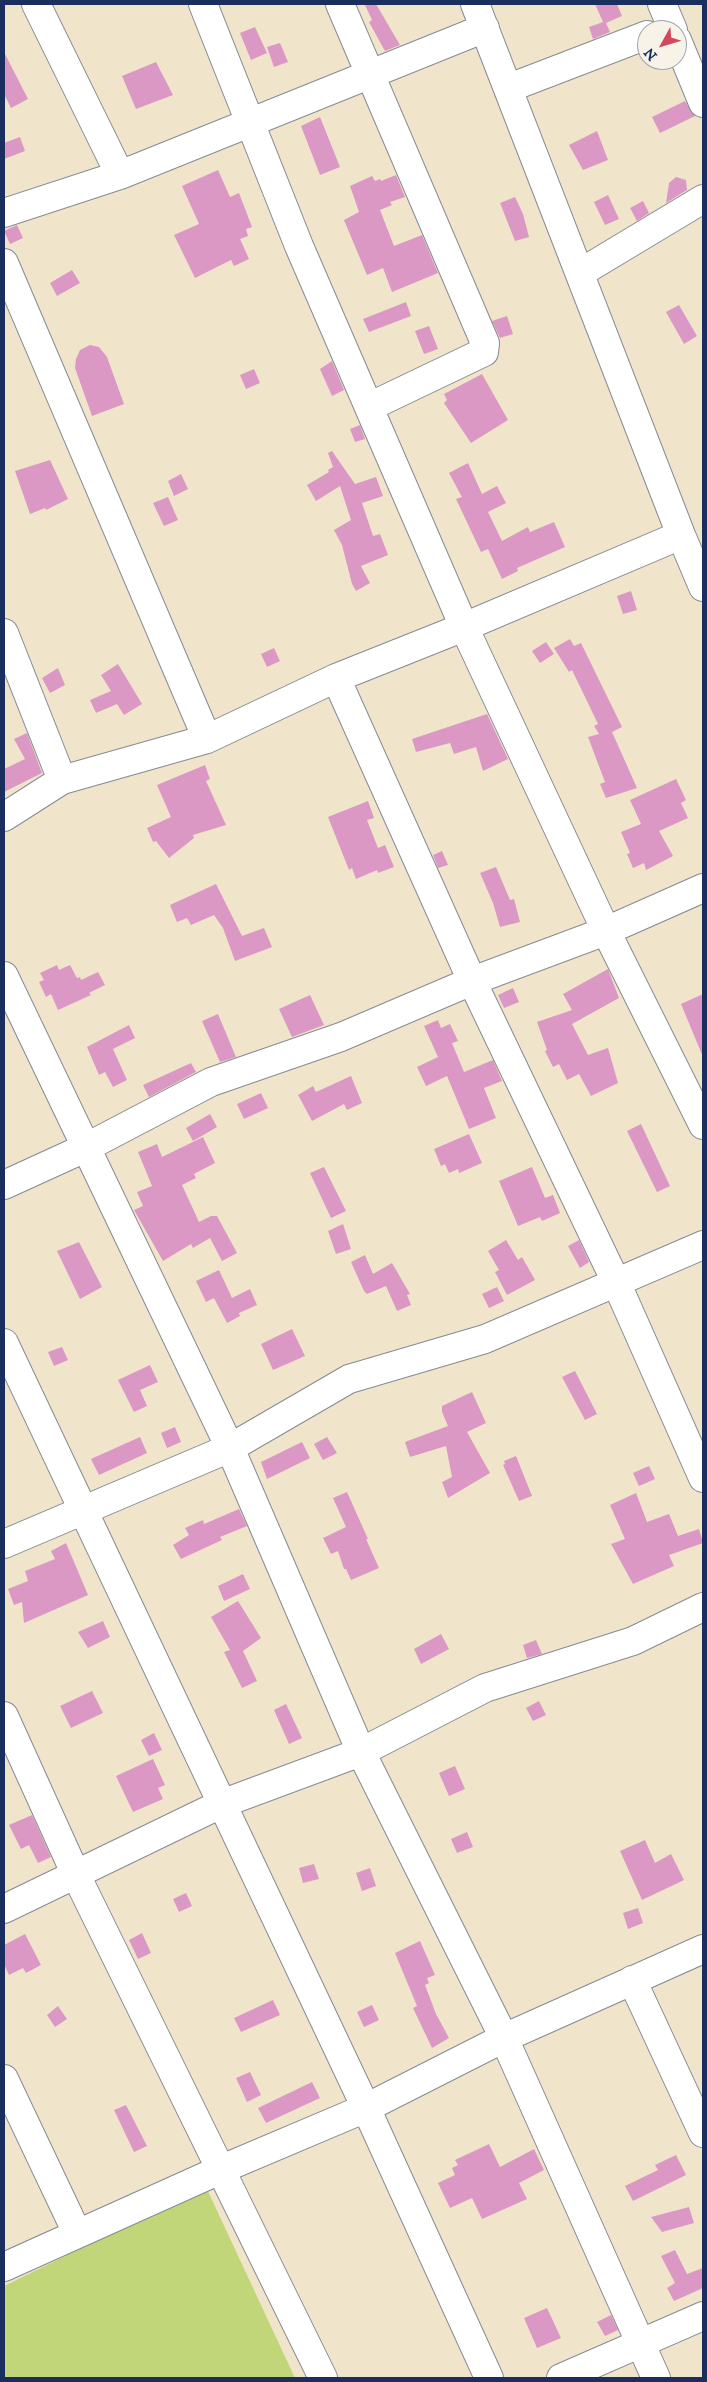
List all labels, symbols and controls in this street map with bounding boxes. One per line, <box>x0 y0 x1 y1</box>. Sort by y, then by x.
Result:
north arrow <box>637 20 687 70</box>
text: N <box>641 44 662 64</box>

